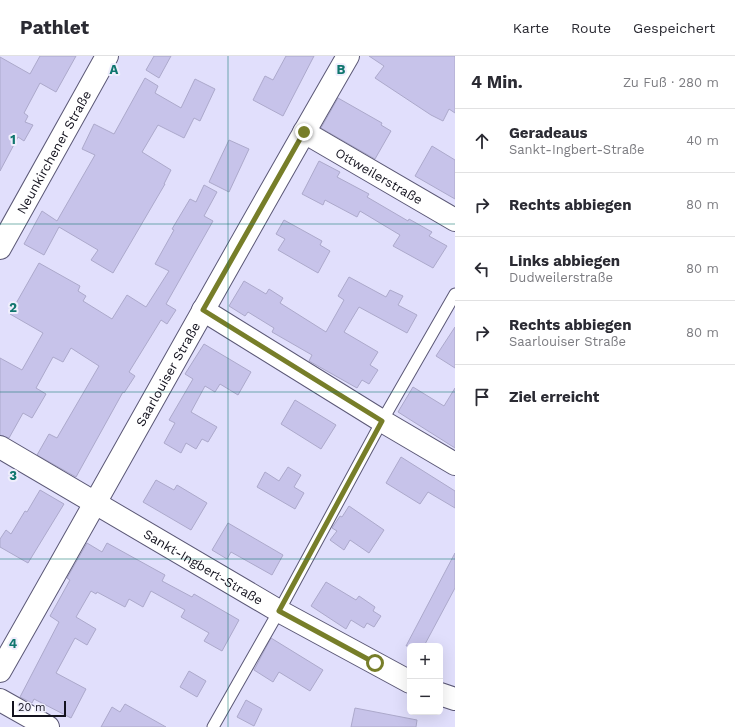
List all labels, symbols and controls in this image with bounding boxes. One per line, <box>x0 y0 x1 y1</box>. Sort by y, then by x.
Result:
text: Pathlet <box>20 16 89 39</box>
text: Karte <box>513 20 549 36</box>
text: Route <box>571 20 611 36</box>
text: Gespeichert <box>633 20 715 36</box>
text: A <box>110 62 119 77</box>
text: B <box>337 62 346 77</box>
text: 4 Min. <box>471 72 523 92</box>
text: Zu Fuß · 280 m <box>623 75 719 90</box>
street label: Neunkirchener Straße <box>13 88 94 216</box>
route end <box>295 123 313 141</box>
text: Geradeaus <box>509 124 588 142</box>
icon: ahead <box>471 130 493 152</box>
text: 1 <box>10 132 16 147</box>
text: 40 m <box>686 133 719 148</box>
text: Sankt-Ingbert-Straße <box>509 142 645 157</box>
street label: Ottweilerstraße <box>333 145 425 207</box>
icon: right <box>471 194 493 216</box>
text: Rechts abbiegen <box>509 196 631 214</box>
text: 80 m <box>686 197 719 212</box>
text: Links abbiegen <box>509 252 620 270</box>
icon: left <box>471 258 493 280</box>
text: 80 m <box>686 261 719 276</box>
text: Dudweilerstraße <box>509 270 613 285</box>
text: 2 <box>9 300 17 315</box>
text: Rechts abbiegen <box>509 316 631 334</box>
street label: Saarlouiser Straße <box>132 319 203 429</box>
icon: right <box>471 322 493 344</box>
text: 80 m <box>686 325 719 340</box>
text: Saarlouiser Straße <box>509 334 626 349</box>
icon: arrive <box>471 386 493 408</box>
text: Ziel erreicht <box>509 388 599 406</box>
text: 3 <box>9 468 17 483</box>
street label: Sankt-Ingbert-Straße <box>141 526 266 607</box>
text: 4 <box>9 636 18 651</box>
map controls <box>407 643 443 715</box>
button: + <box>407 643 443 679</box>
route start <box>366 654 384 672</box>
button: − <box>407 679 443 715</box>
scale bar <box>12 699 66 718</box>
text: 20 m <box>18 701 46 714</box>

